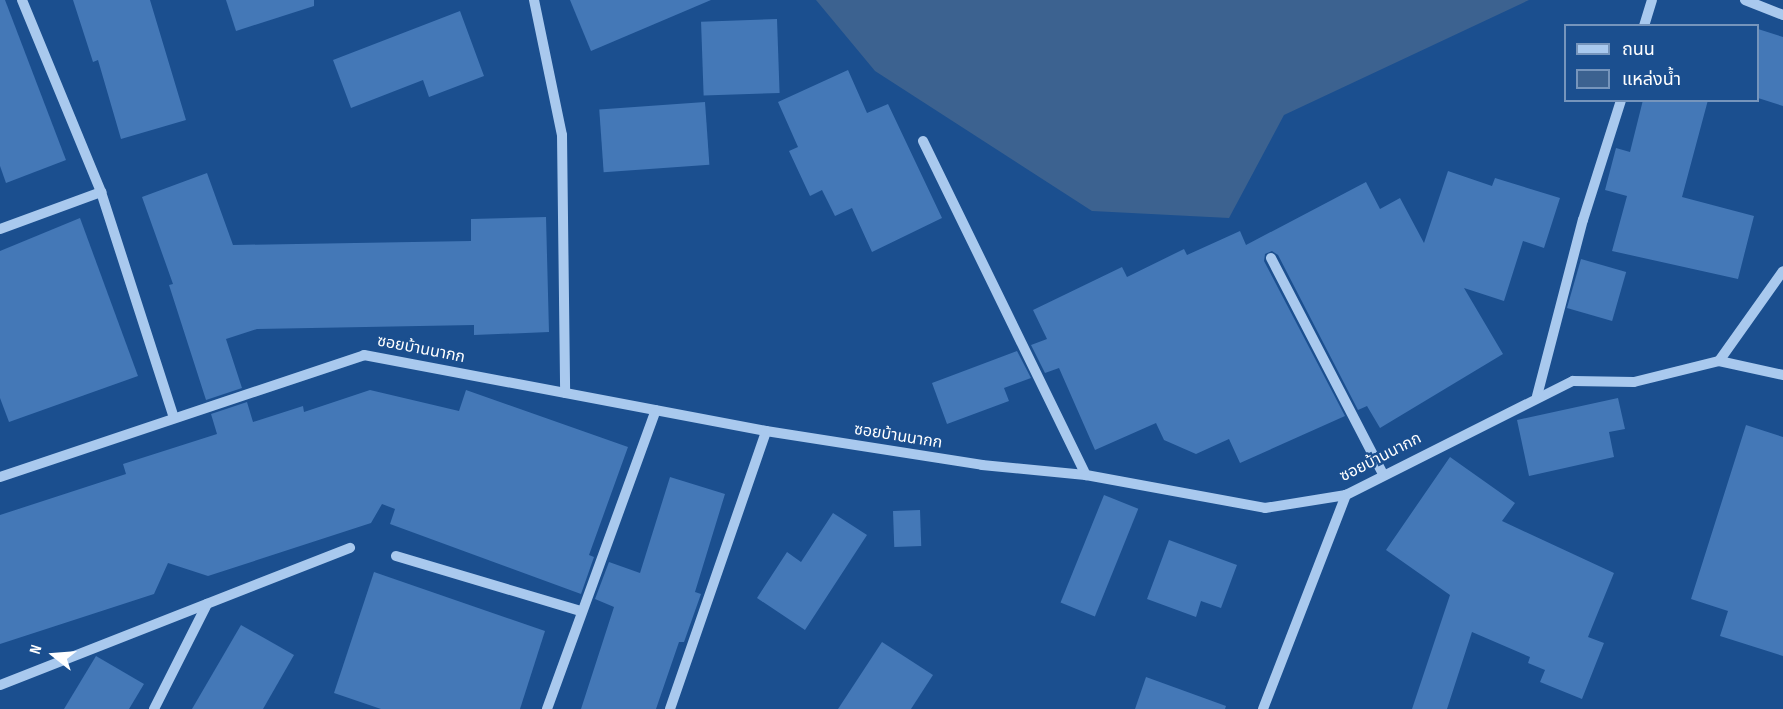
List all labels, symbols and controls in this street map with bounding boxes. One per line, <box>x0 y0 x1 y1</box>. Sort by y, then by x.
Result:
legend <box>1564 24 1759 102</box>
text: ถนน <box>1622 39 1655 60</box>
text: แหล่งน้ำ <box>1622 69 1681 90</box>
street label: ซอยบ้านนากก <box>375 332 467 368</box>
street label: ซอยบ้านนากก <box>853 421 943 453</box>
street label: ซอยบ้านนากก <box>1337 429 1425 487</box>
north arrow <box>24 625 84 685</box>
text: N <box>26 643 47 656</box>

